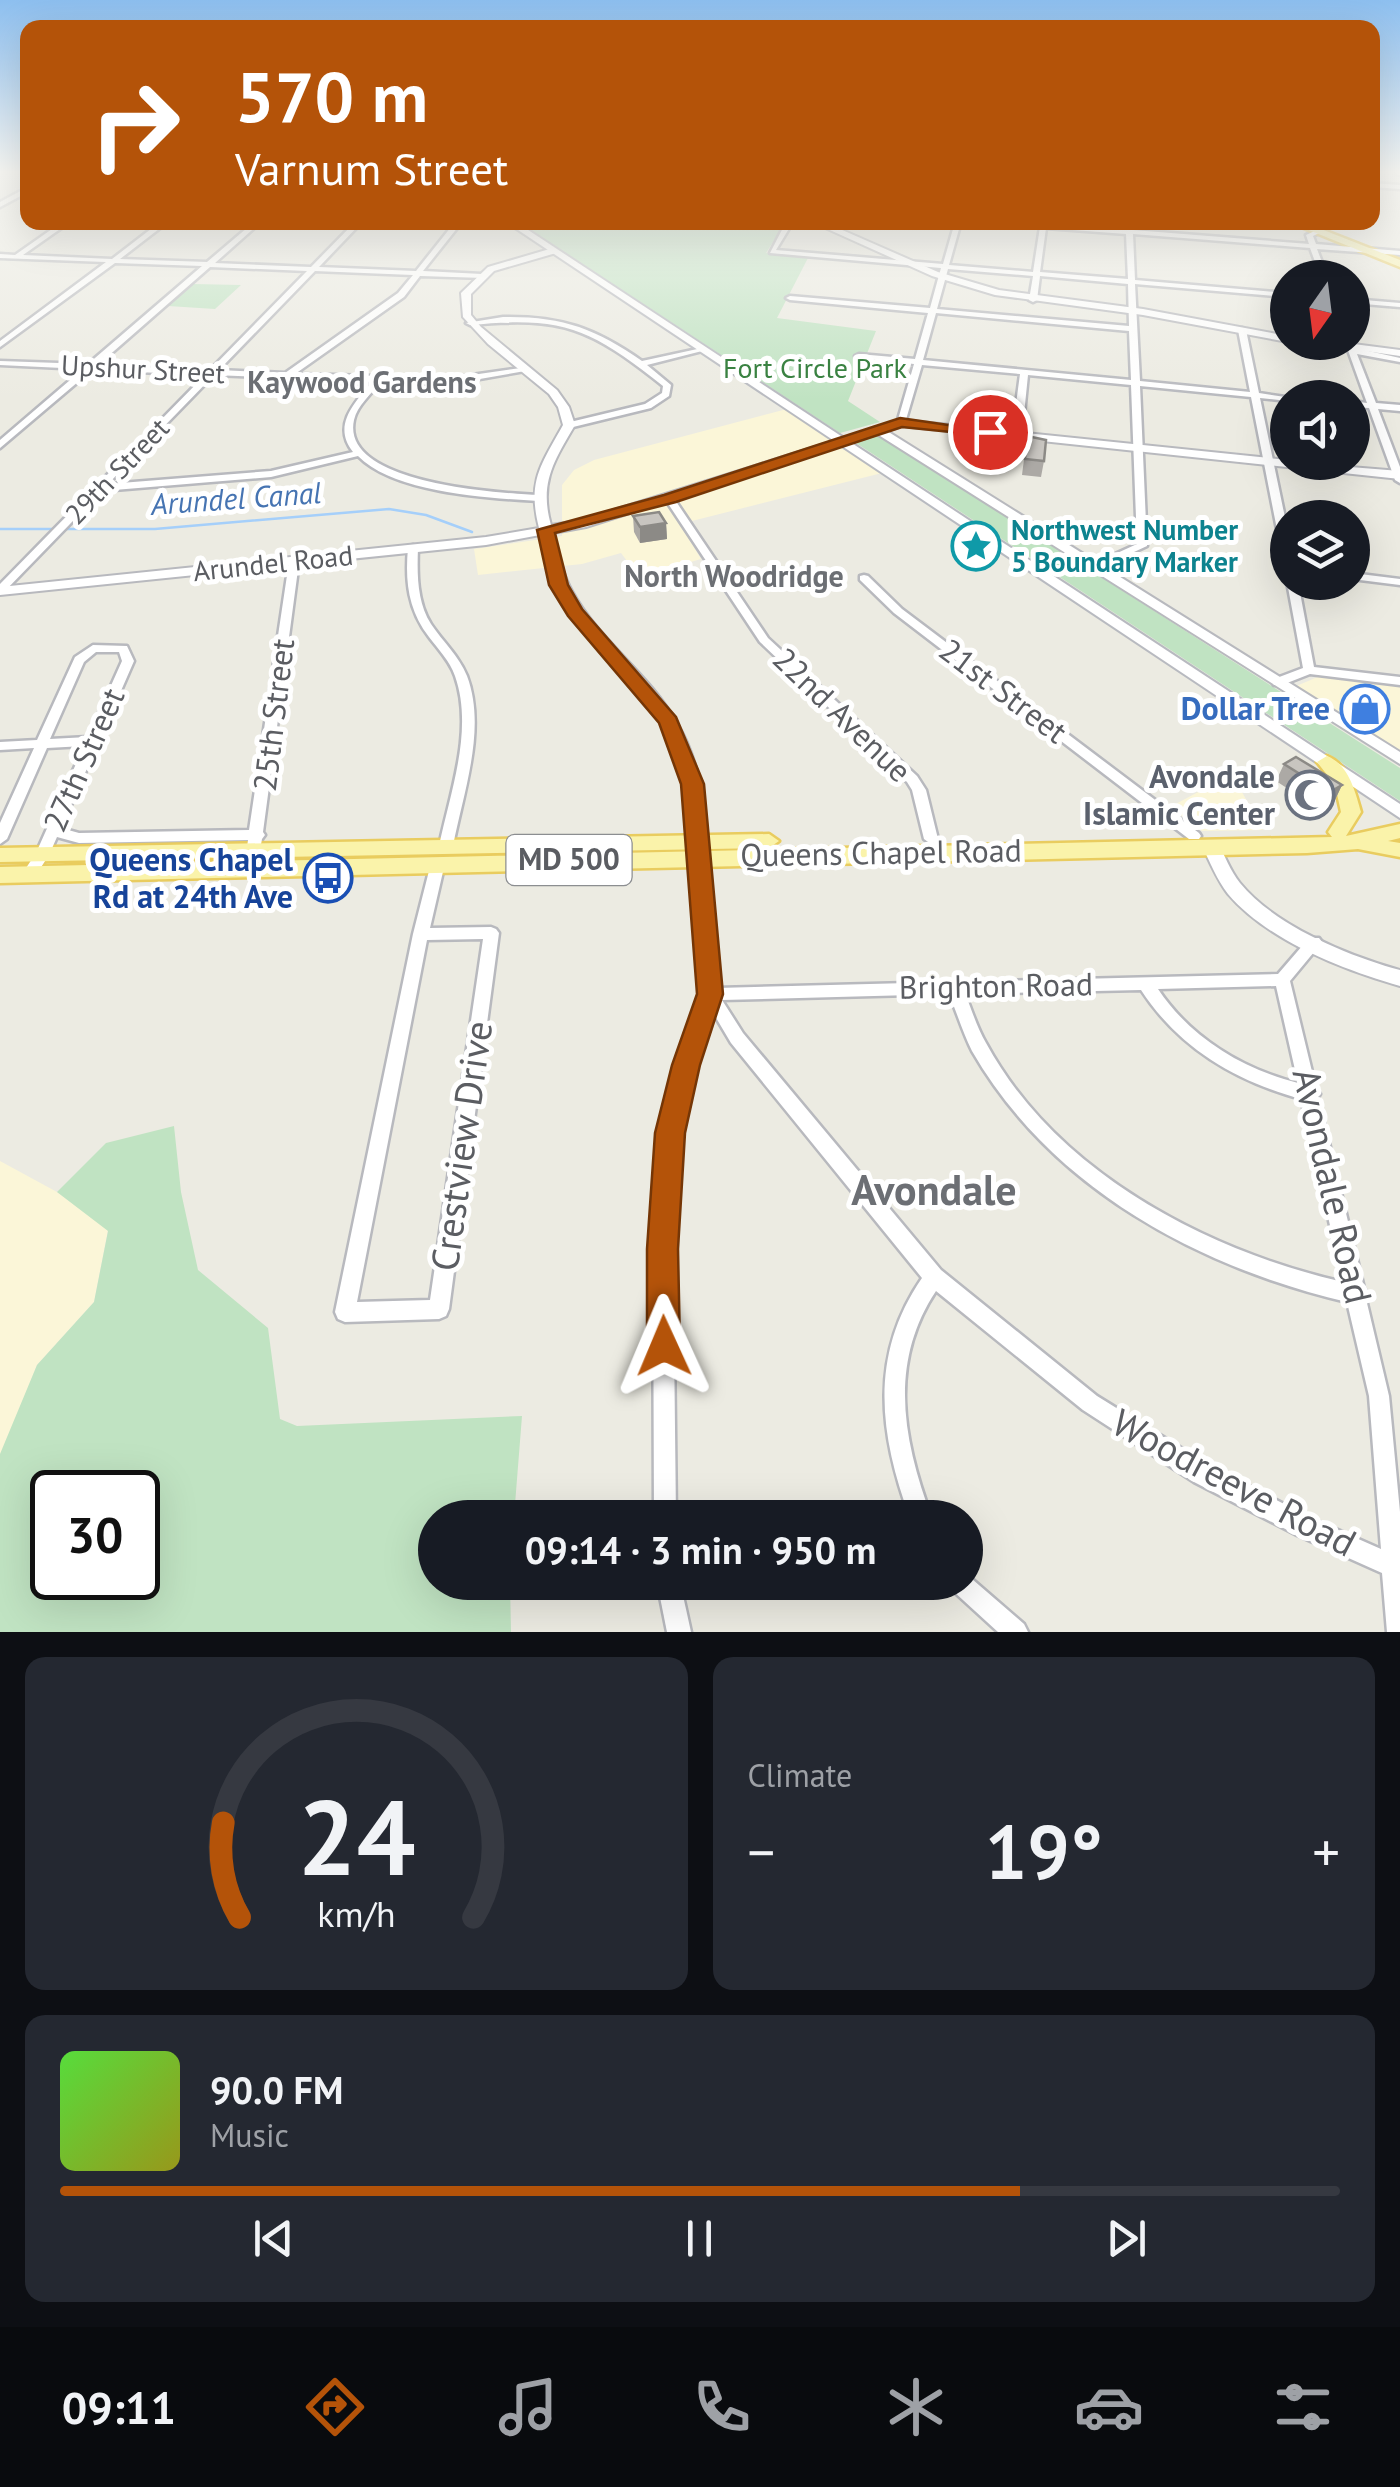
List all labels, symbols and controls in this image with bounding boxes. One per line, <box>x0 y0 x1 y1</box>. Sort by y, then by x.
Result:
text: 570 m <box>235 51 428 141</box>
icon: right <box>70 60 200 190</box>
text: Varnum Street <box>235 139 508 197</box>
north arrow <box>1270 260 1370 360</box>
map controls <box>1270 260 1370 600</box>
street label: Upshur Street <box>60 346 226 391</box>
park label: Fort Circle Park <box>723 349 907 386</box>
district label: Kaywood Gardens <box>247 362 477 401</box>
button: sound <box>1270 380 1370 480</box>
pin <box>948 390 1033 475</box>
icon: arrive <box>963 405 1018 460</box>
street label: 29th Street <box>57 409 177 532</box>
water label: Arundel Canal <box>148 472 322 523</box>
button: layers <box>1270 500 1370 600</box>
place label: Northwest Number 5 Boundary Marker <box>1011 511 1238 580</box>
place icon: Northwest Number 5 Boundary Marker <box>950 520 1002 572</box>
street label: Arundel Road <box>191 536 355 589</box>
district label: North Woodridge <box>624 556 844 595</box>
street label: 21st Street <box>931 628 1076 752</box>
street label: 25th Street <box>243 636 303 794</box>
street label: 22nd Avenue <box>764 638 921 791</box>
street label: 27th Street <box>33 681 133 838</box>
shop icon: Dollar Tree <box>1339 683 1391 735</box>
place label: Dollar Tree <box>1181 687 1330 729</box>
place label: Avondale Islamic Center <box>1083 755 1276 834</box>
mosque icon: Avondale Islamic Center <box>1284 769 1336 821</box>
street label: Queens Chapel Road <box>740 829 1022 875</box>
road number: MD 500 <box>506 835 632 885</box>
place label: Queens Chapel Rd at 24th Ave <box>89 838 294 917</box>
bus stop icon: Queens Chapel Rd at 24th Ave <box>302 852 354 904</box>
street label: Brighton Road <box>898 962 1093 1008</box>
street label: Crestview Drive <box>419 1018 502 1274</box>
street label: Avondale Road <box>1283 1063 1384 1308</box>
district label: Avondale <box>851 1162 1017 1217</box>
position arrow <box>612 1294 716 1398</box>
street label: Woodreeve Road <box>1104 1397 1365 1566</box>
speed limit sign: 30 <box>30 1470 160 1600</box>
text: 09:14 · 3 min · 950 m <box>525 1525 876 1574</box>
text: Climate <box>748 1754 852 1796</box>
text: 24 <box>297 1769 415 1904</box>
text: 19° <box>985 1803 1103 1900</box>
text: − <box>748 1816 775 1887</box>
text: + <box>1312 1816 1340 1887</box>
text: km/h <box>317 1891 395 1937</box>
text: 90.0 FM <box>210 2065 343 2114</box>
text: Music <box>210 2114 289 2156</box>
icon: previous <box>246 2211 301 2266</box>
icon: pause <box>672 2211 727 2266</box>
icon: next <box>1099 2211 1154 2266</box>
icon: directions <box>300 2372 370 2442</box>
icon: music <box>493 2372 563 2442</box>
icon: phone <box>687 2372 757 2442</box>
icon: climate <box>881 2372 951 2442</box>
icon: car <box>1074 2372 1144 2442</box>
icon: filters <box>1268 2372 1338 2442</box>
text: 09:11 <box>62 2378 176 2436</box>

